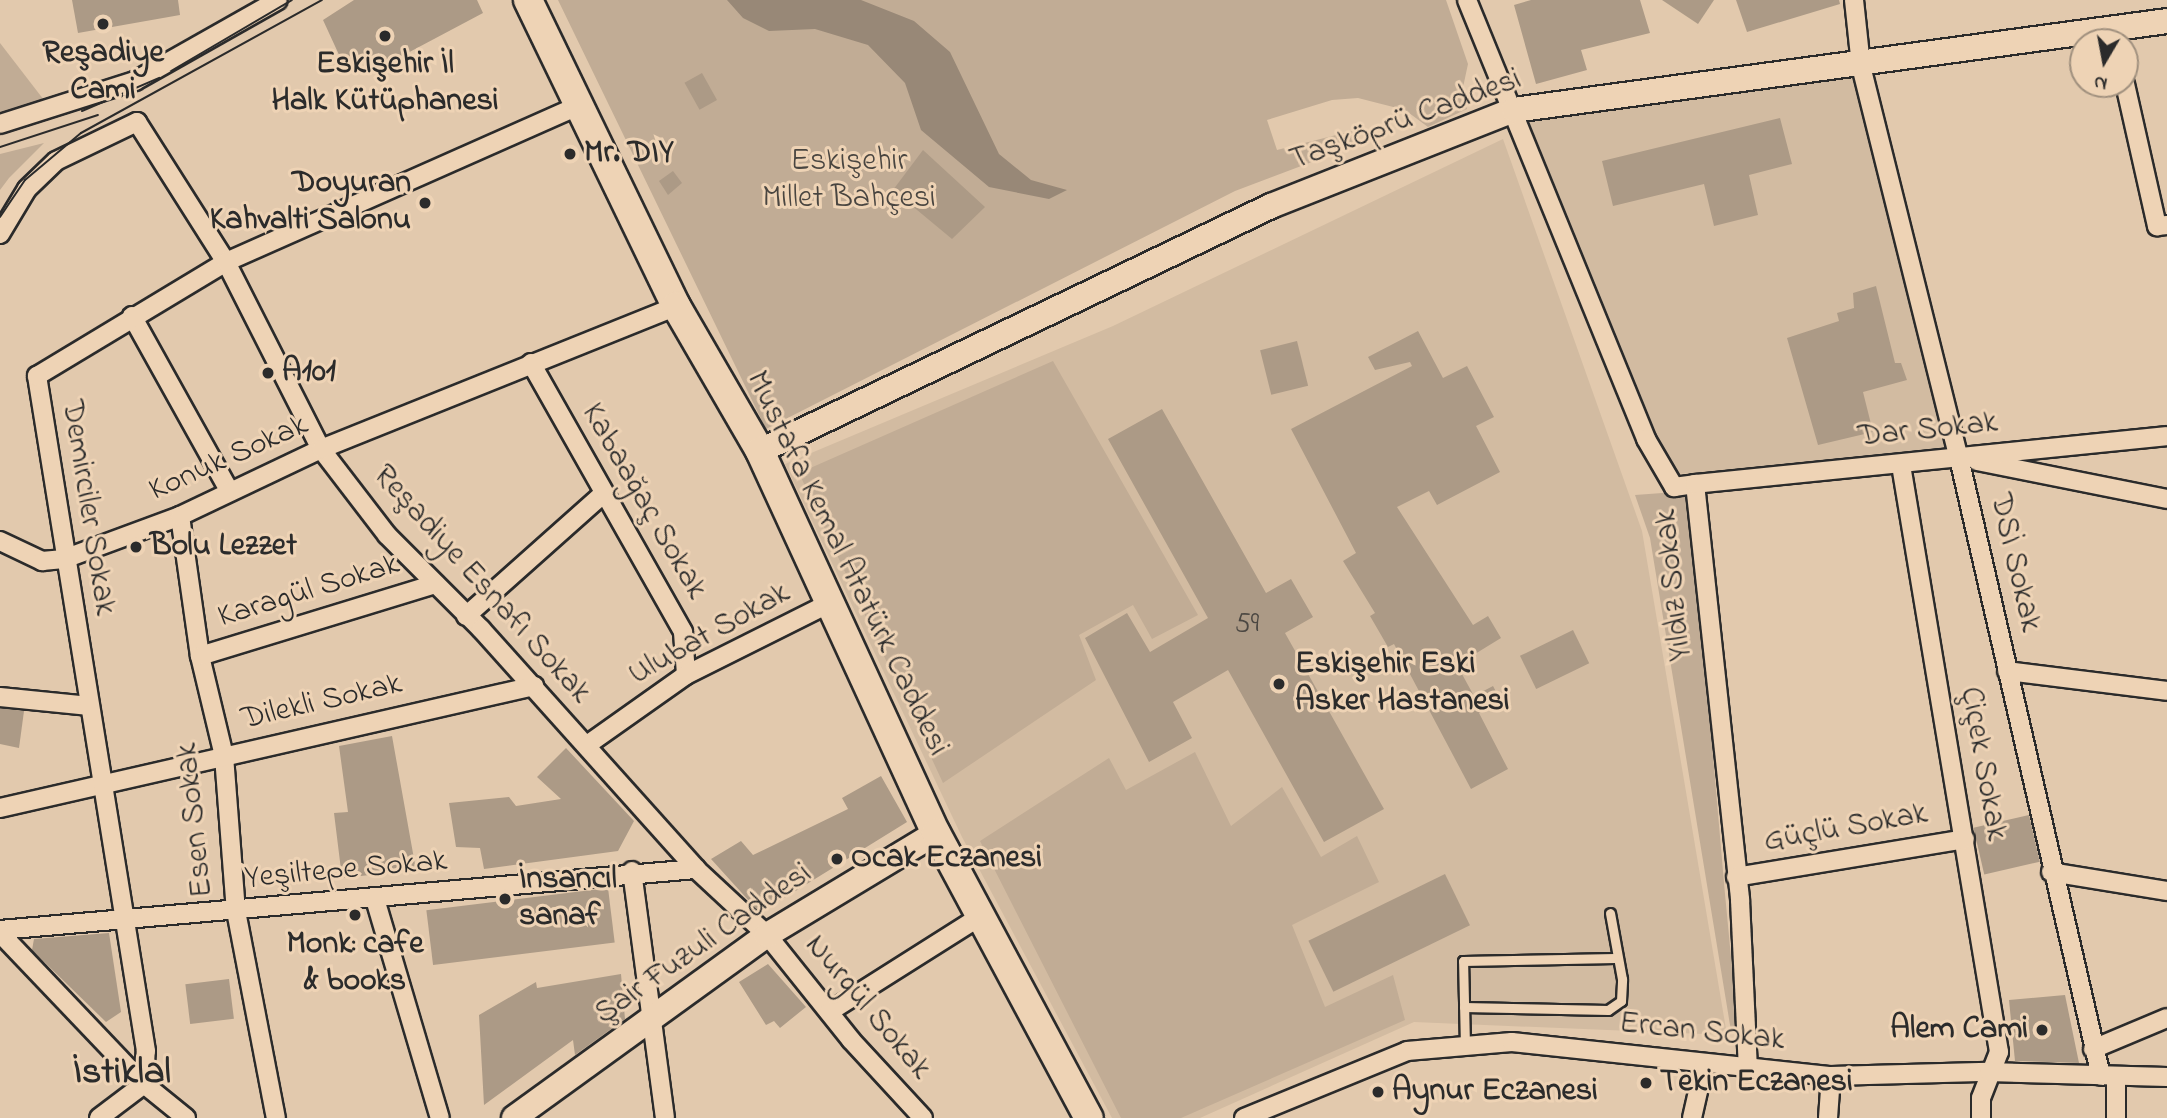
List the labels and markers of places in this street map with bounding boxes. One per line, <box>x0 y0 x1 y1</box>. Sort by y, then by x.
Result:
marker: Reşadiye Cami <box>95 16 111 32</box>
marker: Eskişehir İl Halk Kütüphanesi <box>377 28 393 44</box>
place label: Reşadiye Cami <box>42 36 164 111</box>
place label: Eskişehir İl Halk Kütüphanesi <box>271 47 499 122</box>
place label: Mr. DIY <box>584 135 674 173</box>
marker: Mr. DIY <box>562 146 578 162</box>
place label: Doyuran Kahvalti Salonu <box>210 166 411 241</box>
marker: Doyuran Kahvalti Salonu <box>417 195 433 211</box>
place label: A101 <box>282 354 336 392</box>
marker: A101 <box>260 365 276 381</box>
place label: Bolu Lezzet <box>150 528 297 566</box>
marker: Bolu Lezzet <box>128 539 144 555</box>
place label: Eskişehir Eski Asker Hastanesi <box>1295 647 1510 722</box>
marker: Eskişehir Eski Asker Hastanesi <box>1269 674 1289 694</box>
place label: Ocak Eczanesi <box>851 840 1042 878</box>
marker: Ocak Eczanesi <box>829 851 845 867</box>
place label: İnsancıl sanaf <box>519 862 617 937</box>
marker: İnsancıl sanaf <box>497 891 513 907</box>
marker: Monk: cafe & books <box>347 907 363 923</box>
place label: Monk: cafe & books <box>286 927 424 1002</box>
place label: Alem Cami <box>1890 1011 2028 1049</box>
marker: Alem Cami <box>2034 1022 2050 1038</box>
place label: Tekin Eczanesi <box>1660 1064 1853 1102</box>
place label: Aynur Eczanesi <box>1392 1073 1598 1111</box>
marker: Tekin Eczanesi <box>1638 1075 1654 1091</box>
marker: Aynur Eczanesi <box>1370 1084 1386 1100</box>

